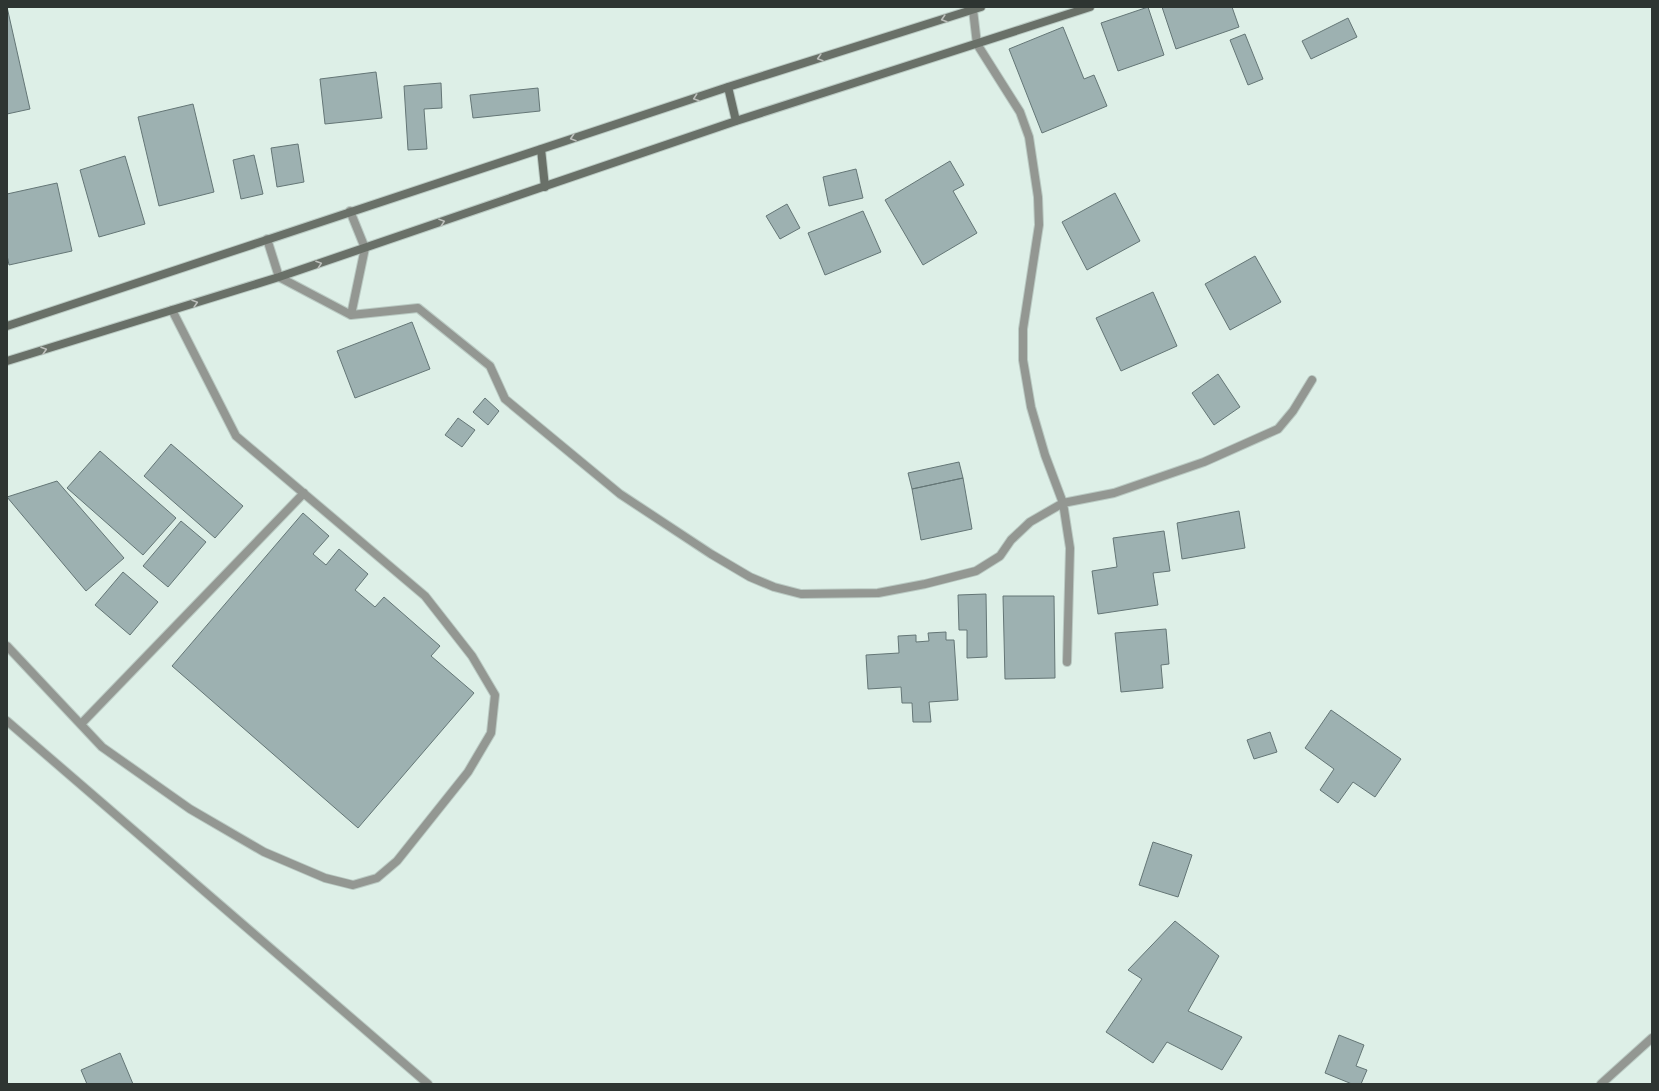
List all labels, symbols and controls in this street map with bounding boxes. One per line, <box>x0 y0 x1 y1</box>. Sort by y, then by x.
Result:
one-way arrow <box>940 14 947 23</box>
one-way arrow <box>817 53 824 62</box>
one-way arrow <box>693 93 700 101</box>
one-way arrow <box>569 133 576 142</box>
one-way arrow <box>439 218 446 226</box>
one-way arrow <box>315 260 322 268</box>
one-way arrow <box>192 299 199 308</box>
one-way arrow <box>41 346 48 355</box>

